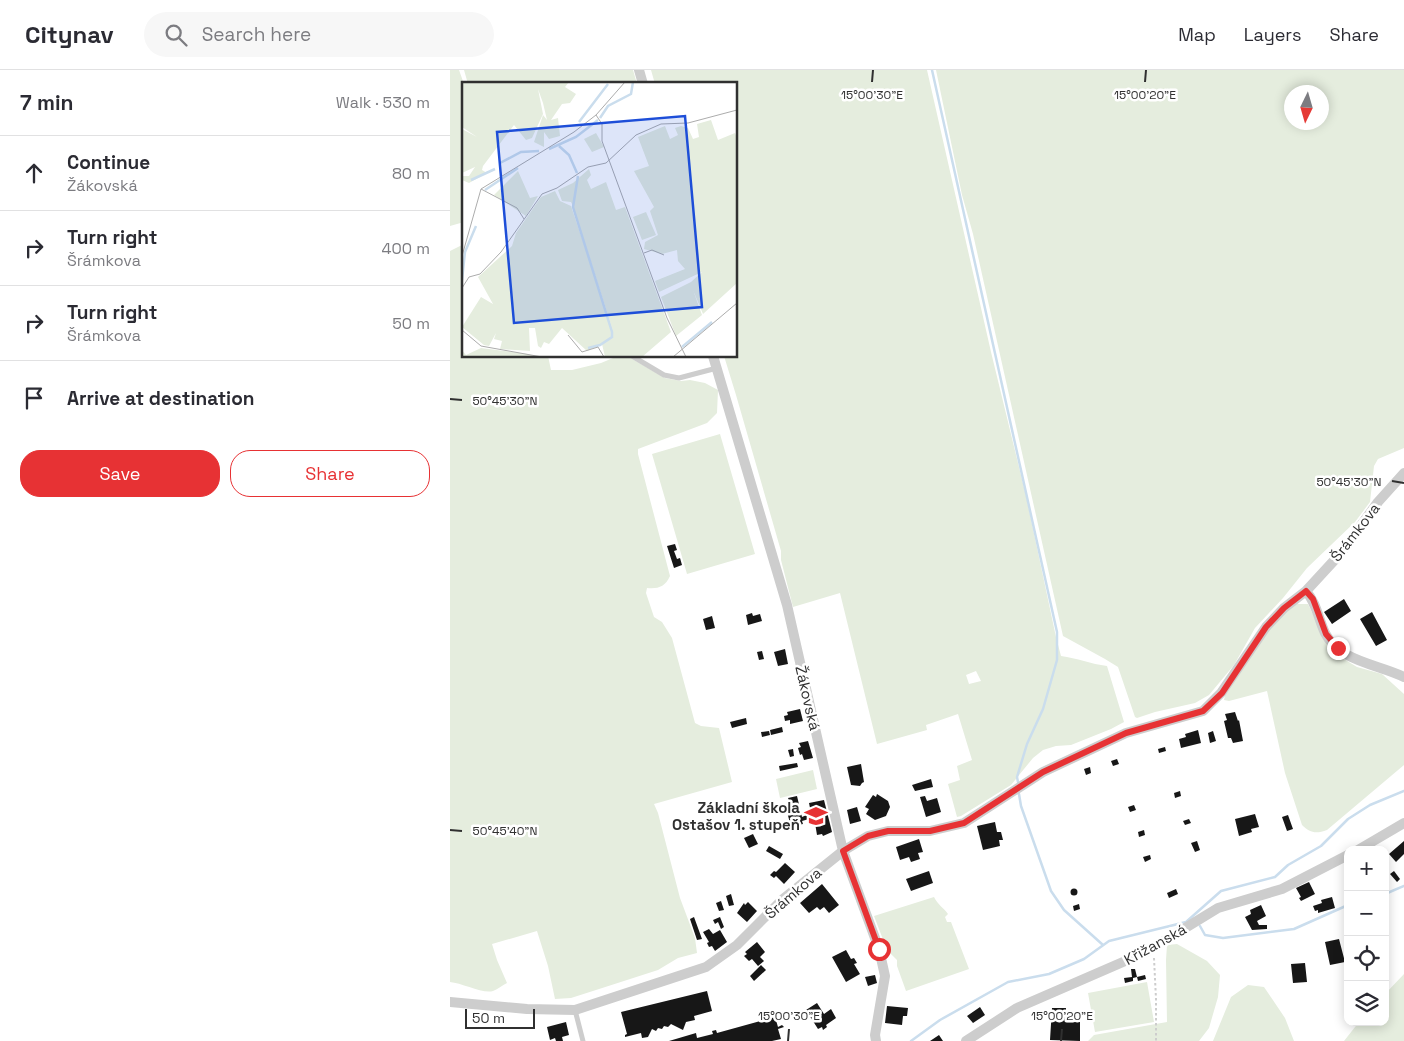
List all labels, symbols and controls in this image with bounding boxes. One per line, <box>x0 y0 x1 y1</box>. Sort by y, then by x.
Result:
search box <box>144 12 494 57</box>
text: Citynav <box>25 19 114 50</box>
icon: search <box>162 21 190 49</box>
text: Search here <box>202 22 311 47</box>
text: Map <box>1178 23 1216 46</box>
text: Layers <box>1244 23 1301 46</box>
text: Share <box>1329 23 1379 46</box>
inset map <box>462 82 738 358</box>
north arrow <box>1284 85 1329 130</box>
text: 15°00'30"E <box>841 87 903 103</box>
text: 15°00'20"E <box>1114 87 1176 103</box>
text: 7 min <box>20 89 73 116</box>
text: Walk · 530 m <box>336 92 430 113</box>
text: Continue <box>67 150 150 175</box>
icon: ahead <box>20 159 48 187</box>
text: 80 m <box>392 163 430 184</box>
text: Žákovská <box>67 175 138 196</box>
text: Turn right <box>67 225 157 250</box>
icon: right <box>20 234 48 262</box>
text: 400 m <box>382 238 430 259</box>
text: Šrámkova <box>67 250 141 271</box>
text: Turn right <box>67 300 157 325</box>
icon: right <box>20 309 48 337</box>
text: 50 m <box>392 313 430 334</box>
text: Šrámkova <box>67 325 141 346</box>
icon: arrive <box>20 384 48 412</box>
text: Arrive at destination <box>67 386 255 411</box>
text: 50°45'30"N <box>472 393 538 409</box>
button: Save <box>20 450 220 497</box>
button: Share <box>230 450 430 497</box>
text: 50°45'30"N <box>1316 474 1382 490</box>
street label: Šrámkova <box>1326 499 1384 565</box>
route end <box>1327 637 1350 660</box>
street label: Žákovská <box>791 664 825 733</box>
place label: Základní škola Ostašov 1. stupeň <box>672 798 800 834</box>
school or university icon: Základní škola Ostašov 1. stupeň <box>803 803 829 829</box>
text: 50°45'40"N <box>473 823 537 839</box>
map controls <box>1344 846 1389 1026</box>
button: + <box>1344 846 1389 891</box>
street label: Šrámkova <box>761 863 826 923</box>
button: − <box>1344 891 1389 936</box>
street label: Křižanská <box>1120 919 1190 969</box>
button: locate <box>1344 936 1389 981</box>
route start <box>868 938 891 961</box>
button: layers <box>1344 981 1389 1026</box>
scale bar <box>465 1006 535 1029</box>
text: 15°00'30"E <box>758 1008 820 1024</box>
text: 15°00'20"E <box>1031 1008 1093 1024</box>
text: 50 m <box>472 1009 505 1027</box>

